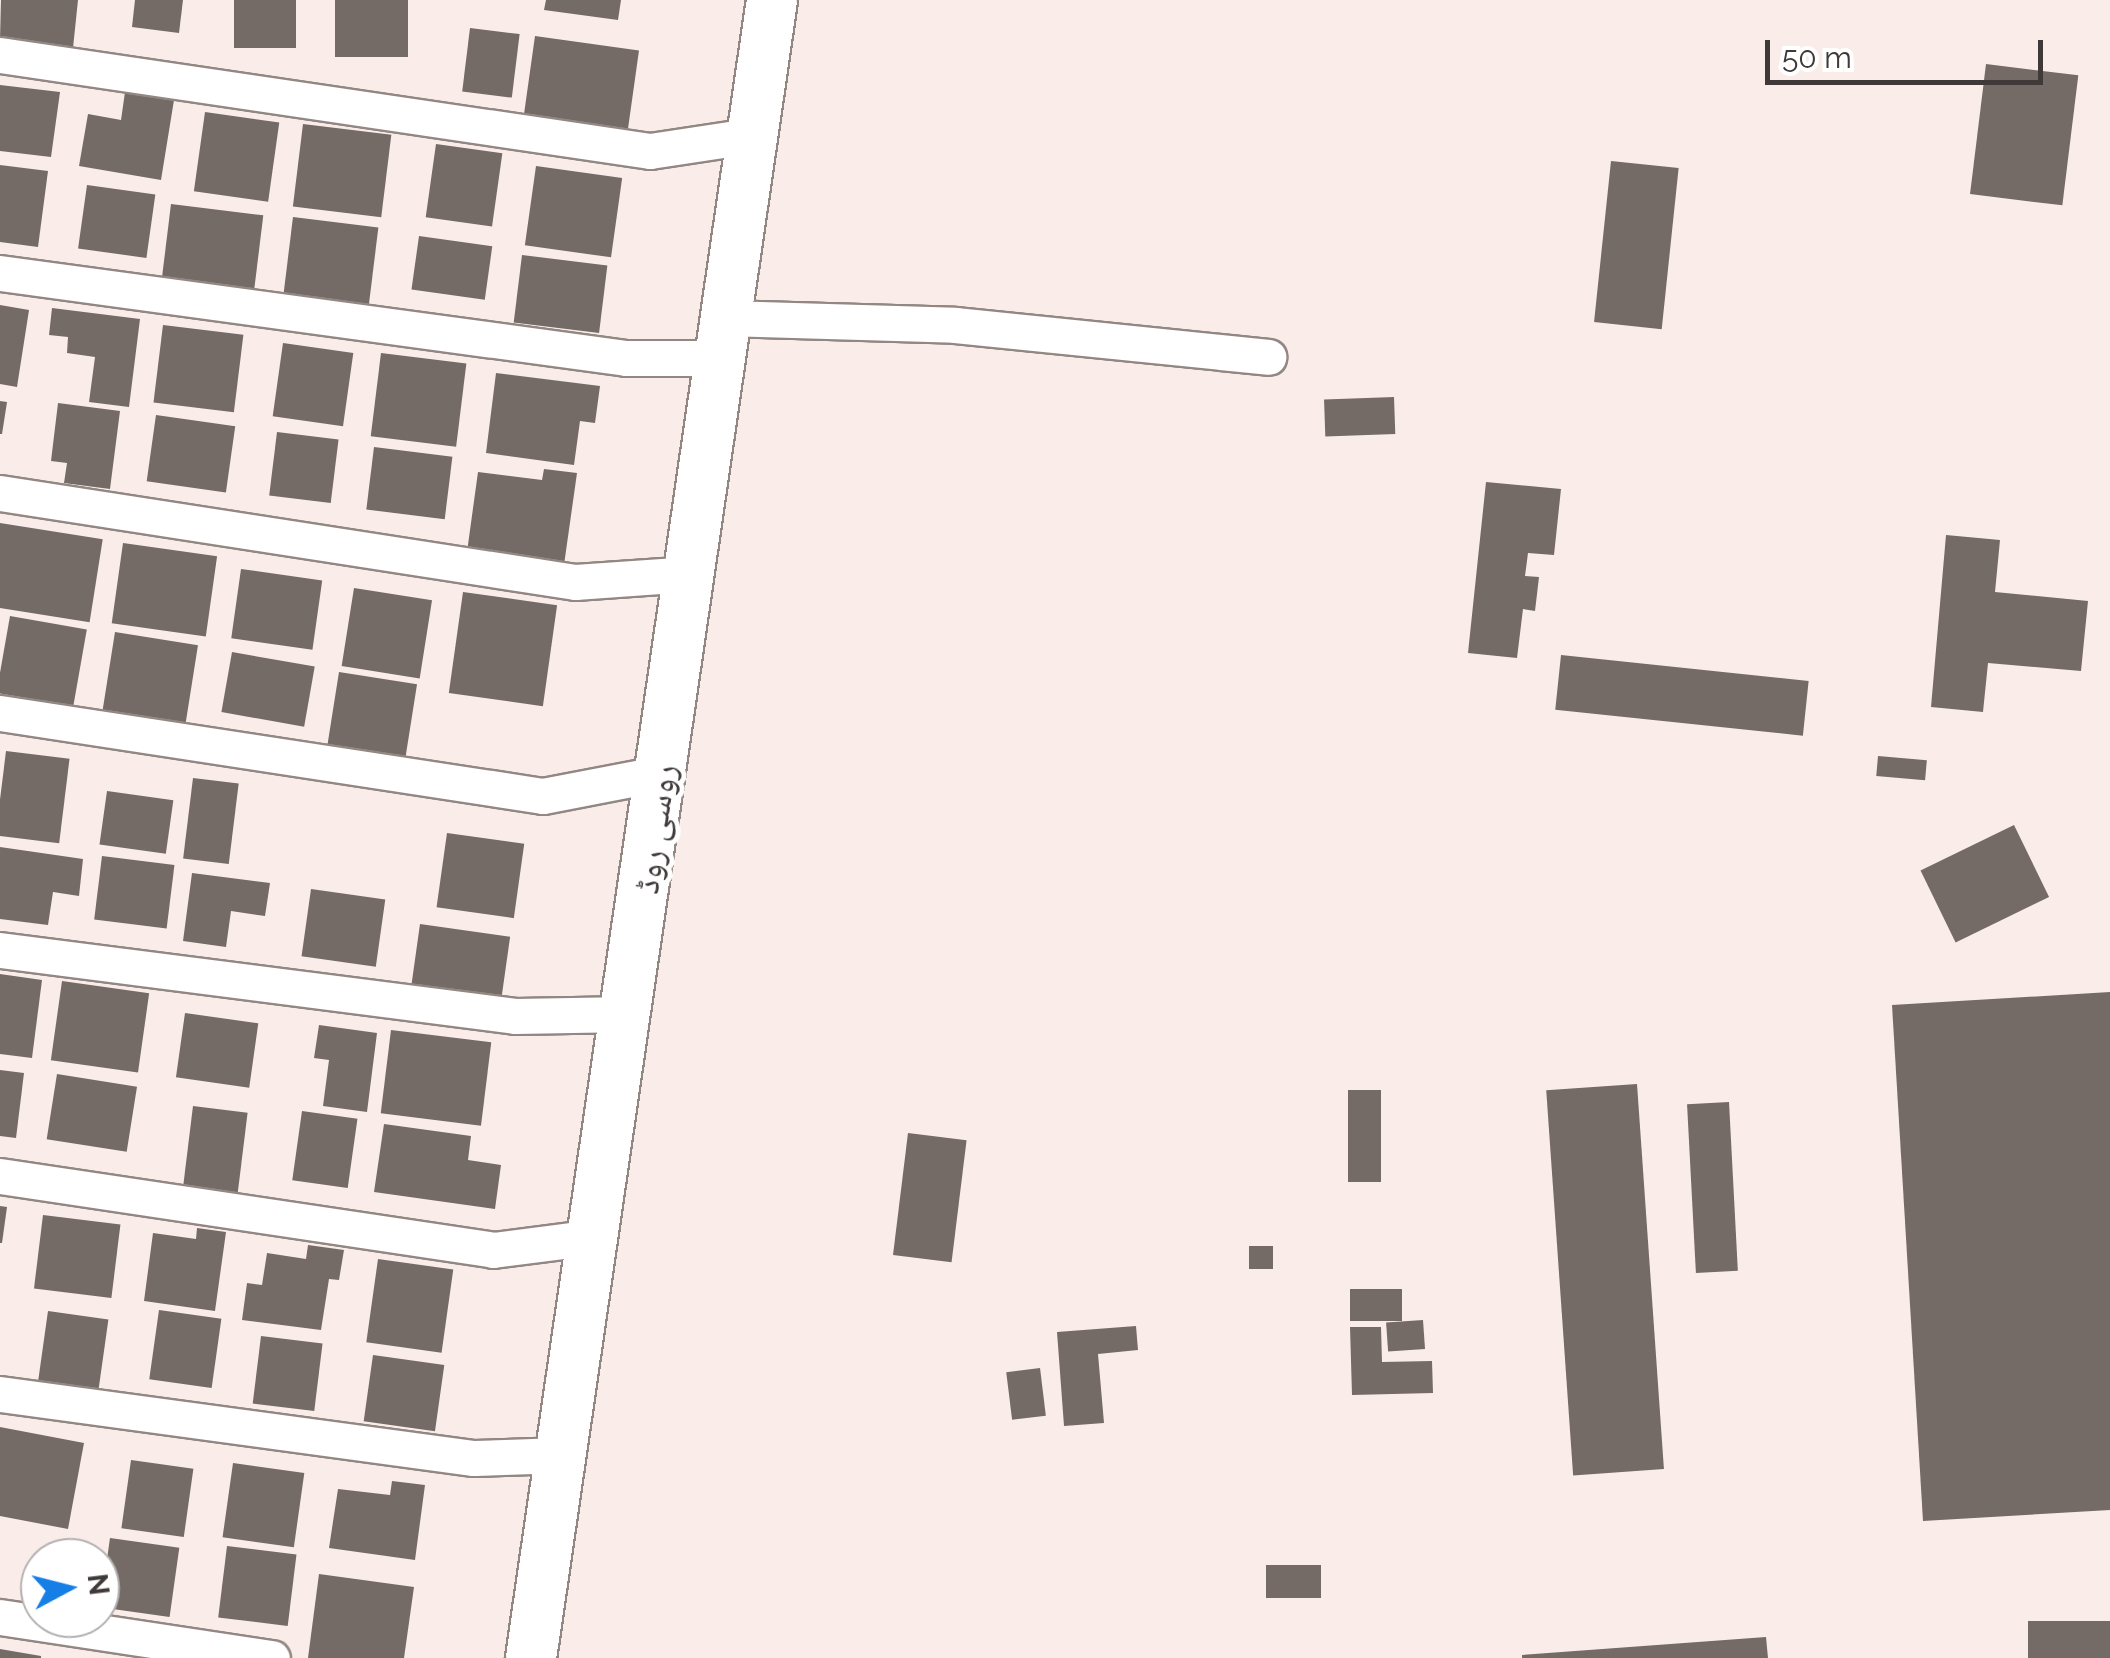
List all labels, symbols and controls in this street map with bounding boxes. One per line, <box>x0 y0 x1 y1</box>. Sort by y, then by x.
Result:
scale bar <box>1770 20 2048 82</box>
text: 50 m <box>1782 40 1852 75</box>
street label: روسی روڈ <box>625 762 685 896</box>
north arrow <box>20 1538 120 1638</box>
text: N <box>81 1572 116 1597</box>

